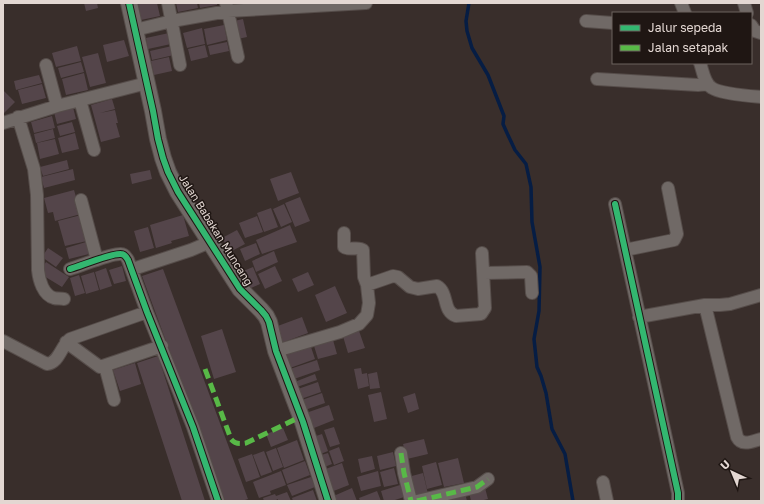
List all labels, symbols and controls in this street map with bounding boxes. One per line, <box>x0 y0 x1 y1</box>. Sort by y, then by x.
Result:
legend <box>612 12 752 64</box>
text: Jalur sepeda <box>648 20 722 35</box>
text: Jalan setapak <box>648 40 729 55</box>
street label: Jalan Babakan Muncang <box>177 172 256 288</box>
north arrow <box>712 452 752 492</box>
text: U <box>717 457 732 472</box>

